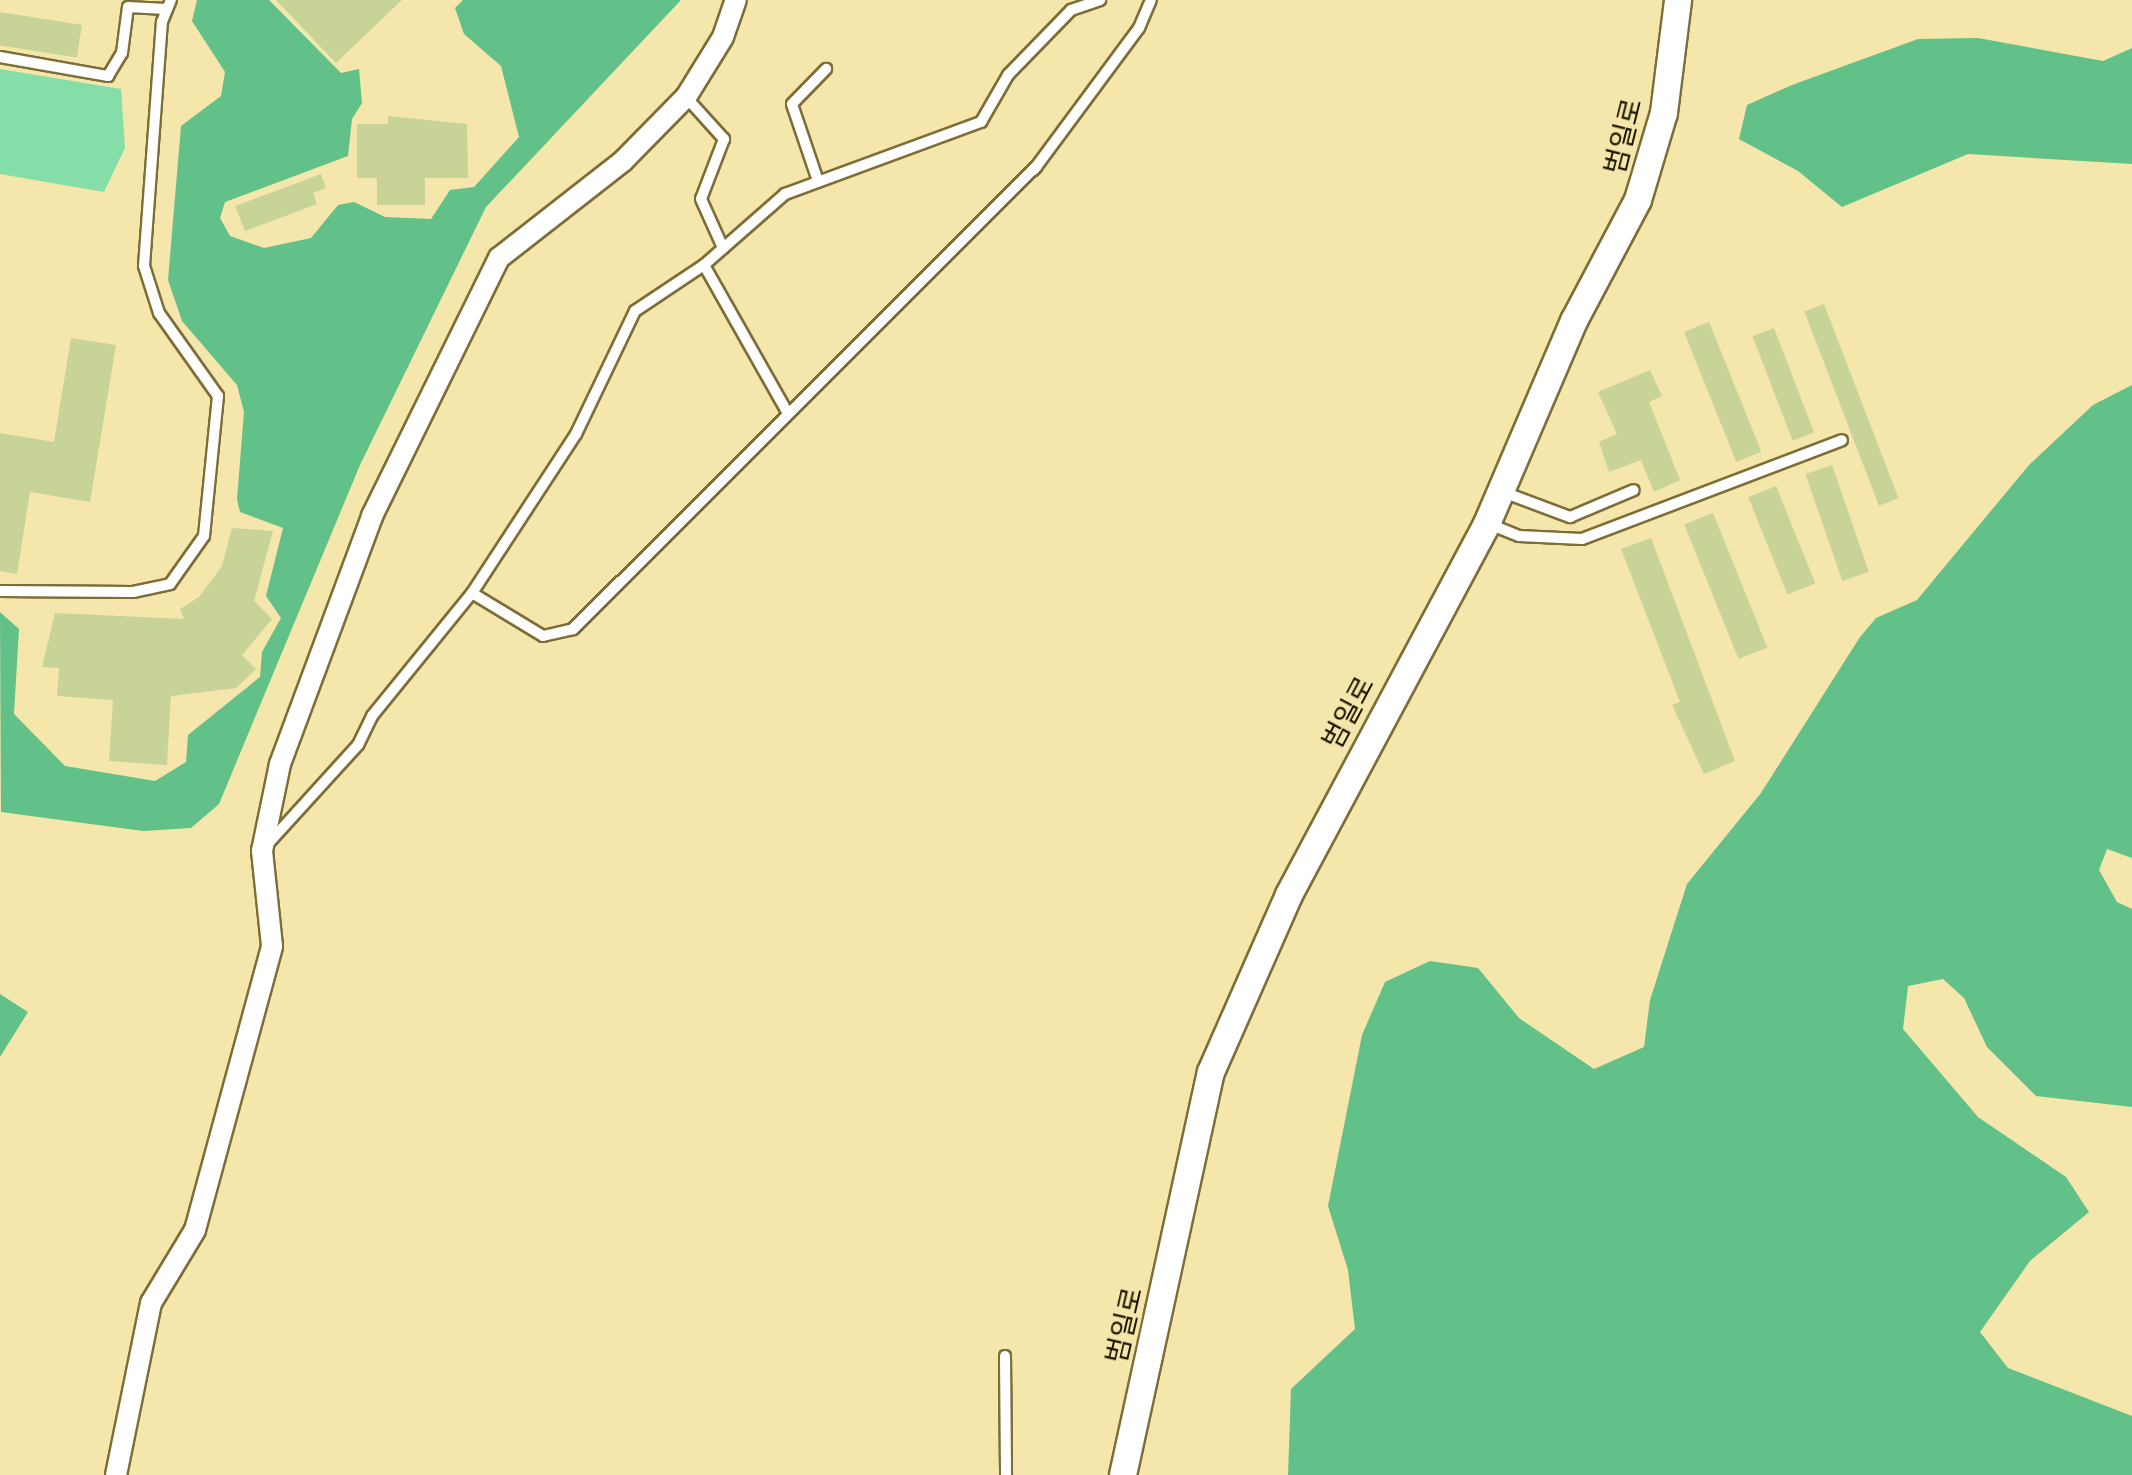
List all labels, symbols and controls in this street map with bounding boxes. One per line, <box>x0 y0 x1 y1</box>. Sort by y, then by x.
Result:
street label: 범일로 <box>1596 94 1648 178</box>
street label: 범일로 <box>1314 670 1380 754</box>
street label: 범일로 <box>1098 1284 1148 1366</box>

